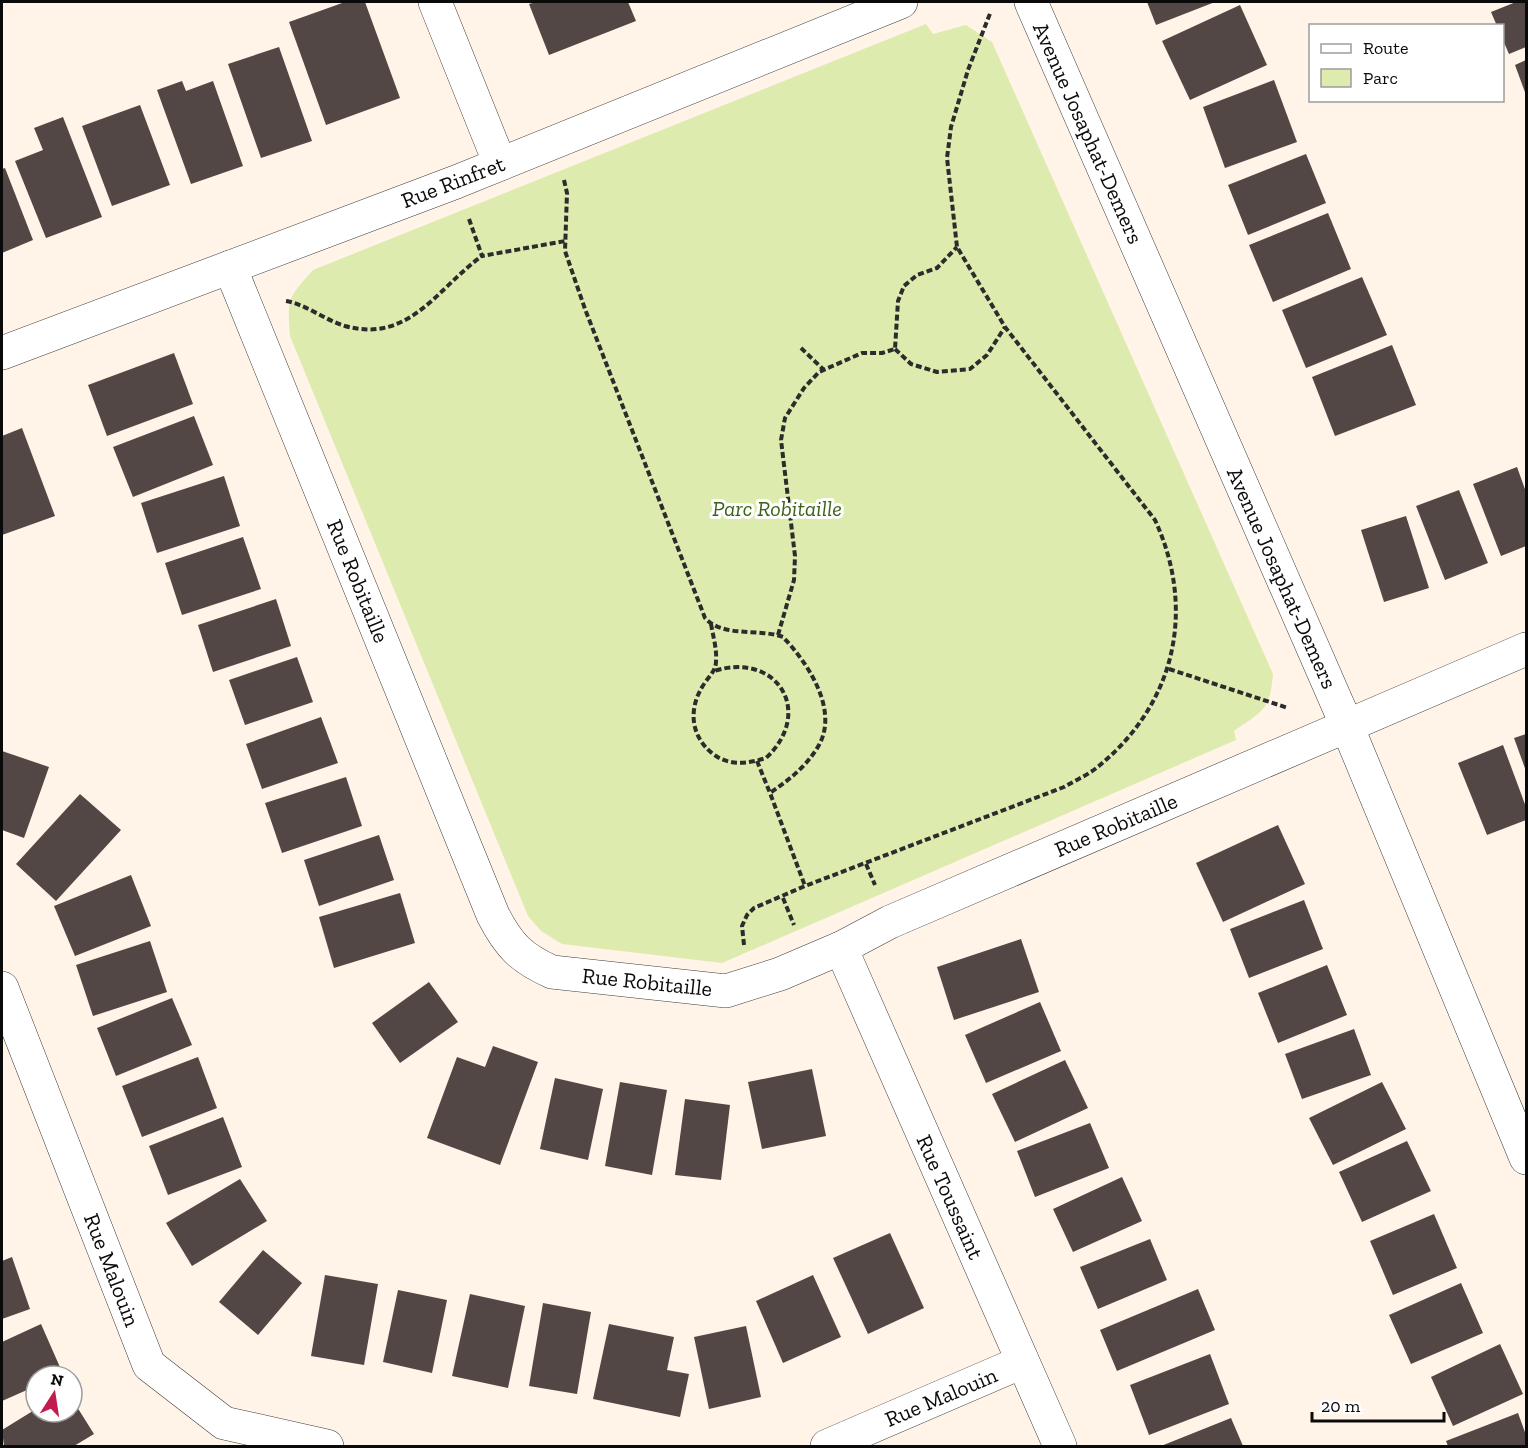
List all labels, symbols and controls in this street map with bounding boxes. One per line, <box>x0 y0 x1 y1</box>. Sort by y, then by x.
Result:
street label: Avenue Josaphat-Demers <box>1027 18 1149 248</box>
legend <box>1309 24 1504 102</box>
text: Route <box>1363 37 1408 59</box>
text: Parc <box>1363 67 1398 89</box>
street label: Rue Rinfret <box>398 150 509 214</box>
street label: Avenue Josaphat-Demers <box>1221 463 1343 693</box>
park label: Parc Robitaille <box>712 495 842 522</box>
street label: Rue Robitaille <box>321 515 395 647</box>
street label: Rue Robitaille <box>1051 787 1181 863</box>
street label: Rue Robitaille <box>581 962 713 1002</box>
street label: Rue Toussaint <box>911 1131 990 1264</box>
street label: Rue Malouin <box>78 1209 146 1331</box>
street label: Rue Malouin <box>881 1361 1002 1433</box>
north arrow <box>24 1364 84 1424</box>
text: N <box>49 1369 65 1390</box>
scale bar <box>1312 1385 1444 1423</box>
text: 20 m <box>1321 1395 1361 1417</box>

